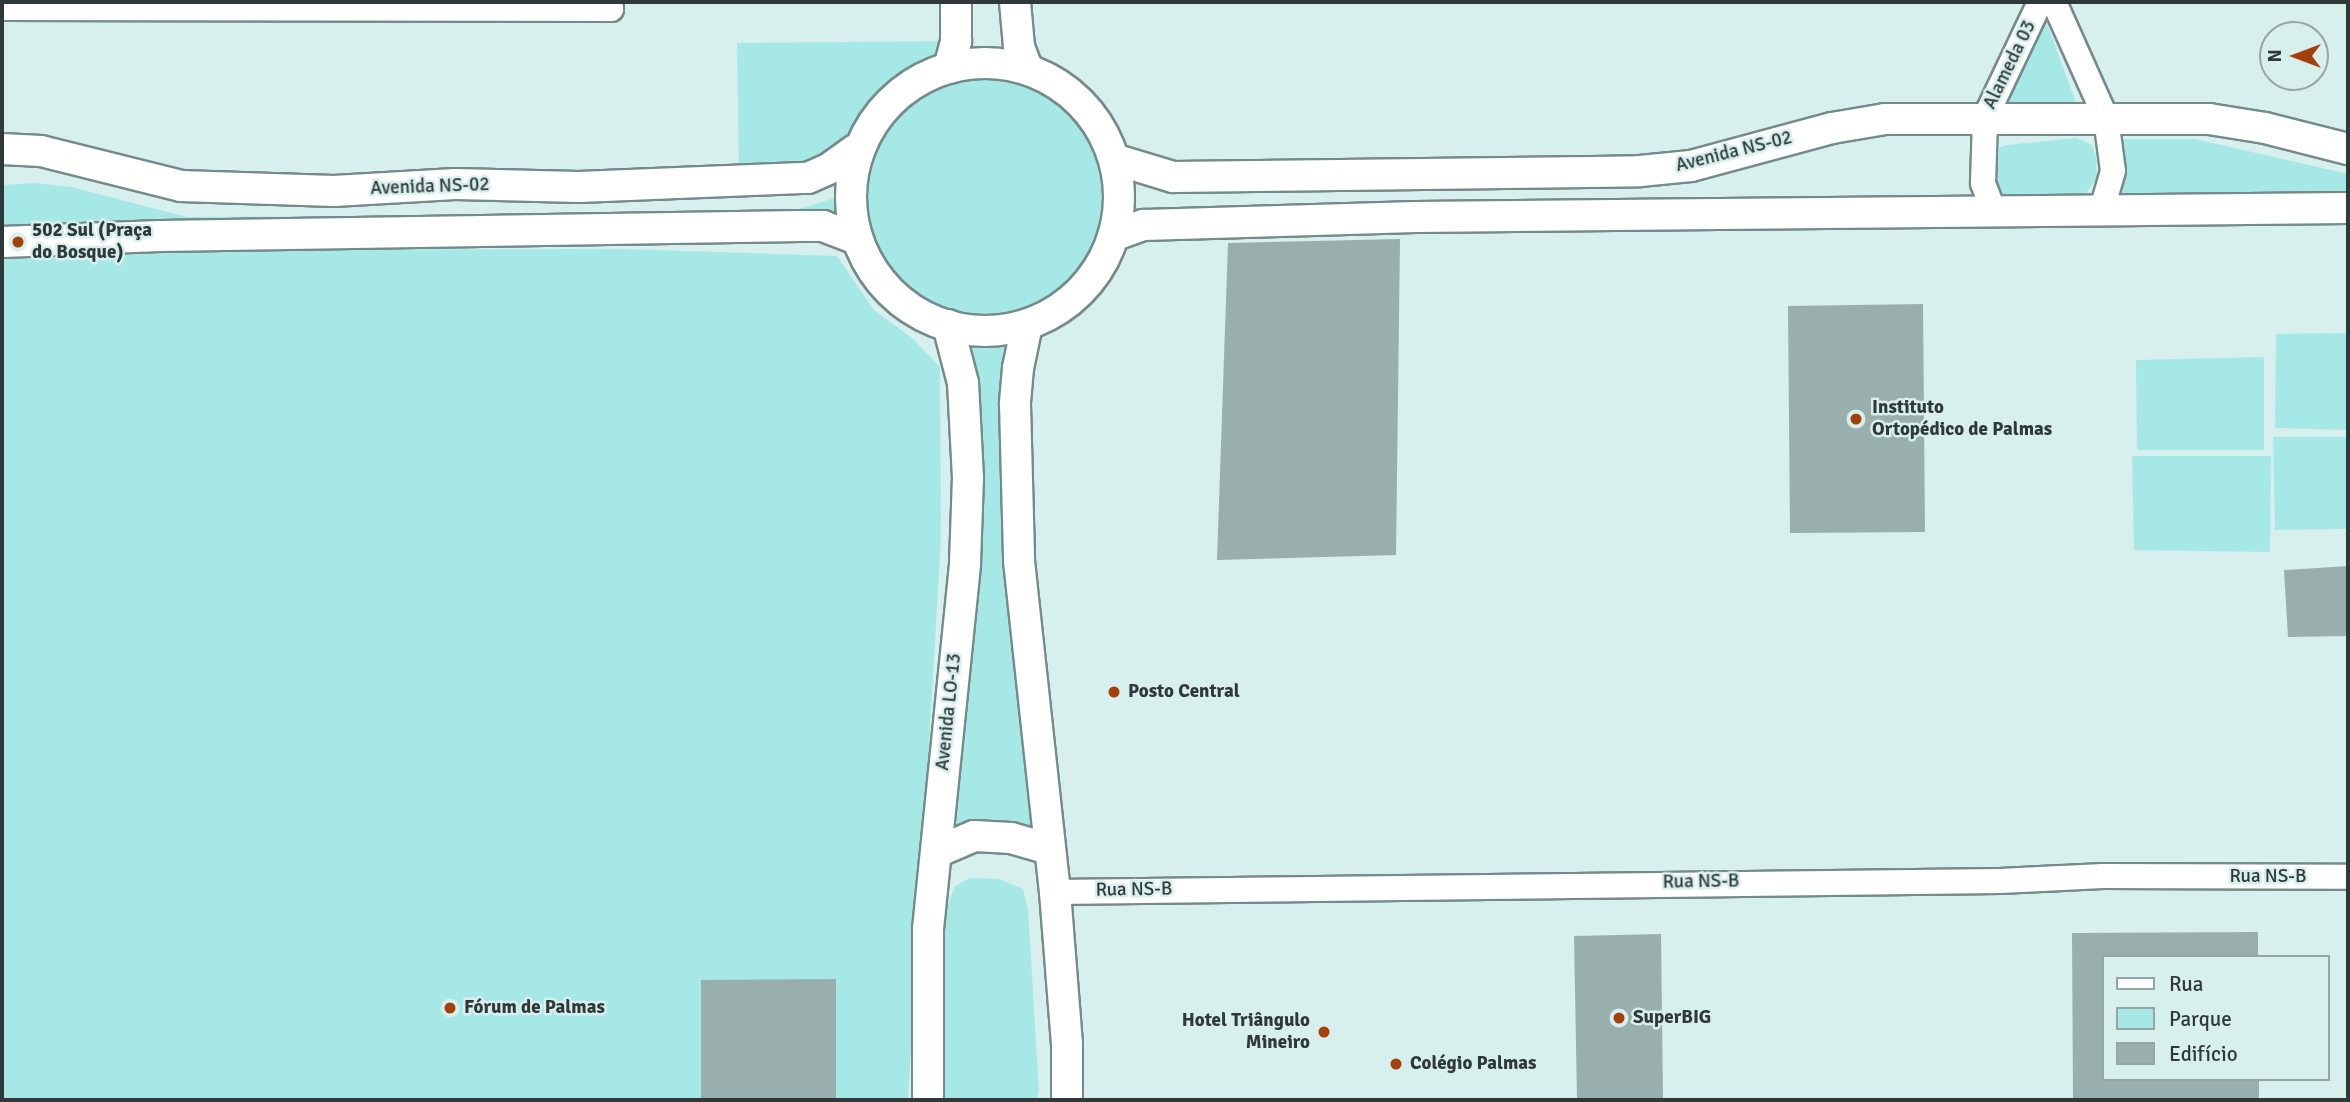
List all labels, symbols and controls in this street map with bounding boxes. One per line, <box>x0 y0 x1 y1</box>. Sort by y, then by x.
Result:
street label: Alameda 03 <box>1979 17 2041 113</box>
north arrow <box>2259 21 2329 91</box>
text: N <box>2263 49 2287 63</box>
street label: Avenida NS-02 <box>1673 127 1795 177</box>
street label: Avenida NS-02 <box>370 174 490 200</box>
place label: 502 Sul (Praça do Bosque) <box>32 220 152 264</box>
marker: 502 Sul (Praça do Bosque) <box>10 234 26 250</box>
place label: Instituto Ortopédico de Palmas <box>1872 397 2052 441</box>
marker: Instituto Ortopédico de Palmas <box>1846 409 1866 429</box>
street label: Avenida LO-13 <box>932 652 966 772</box>
place label: Posto Central <box>1128 681 1240 703</box>
marker: Posto Central <box>1106 684 1122 700</box>
street label: Rua NS-B <box>2230 866 2306 888</box>
street label: Rua NS-B <box>1662 870 1740 894</box>
street label: Rua NS-B <box>1095 878 1173 902</box>
legend <box>2102 955 2329 1081</box>
text: Rua <box>2169 971 2203 997</box>
place label: Fórum de Palmas <box>464 997 605 1019</box>
marker: Fórum de Palmas <box>442 1000 458 1016</box>
text: Parque <box>2169 1006 2232 1032</box>
place label: SuperBIG <box>1633 1007 1711 1029</box>
place label: Hotel Triângulo Mineiro <box>1182 1010 1310 1054</box>
marker: SuperBIG <box>1611 1010 1627 1026</box>
marker: Hotel Triângulo Mineiro <box>1316 1024 1332 1040</box>
text: Edifício <box>2169 1041 2238 1067</box>
place label: Colégio Palmas <box>1410 1053 1537 1075</box>
marker: Colégio Palmas <box>1388 1056 1404 1072</box>

